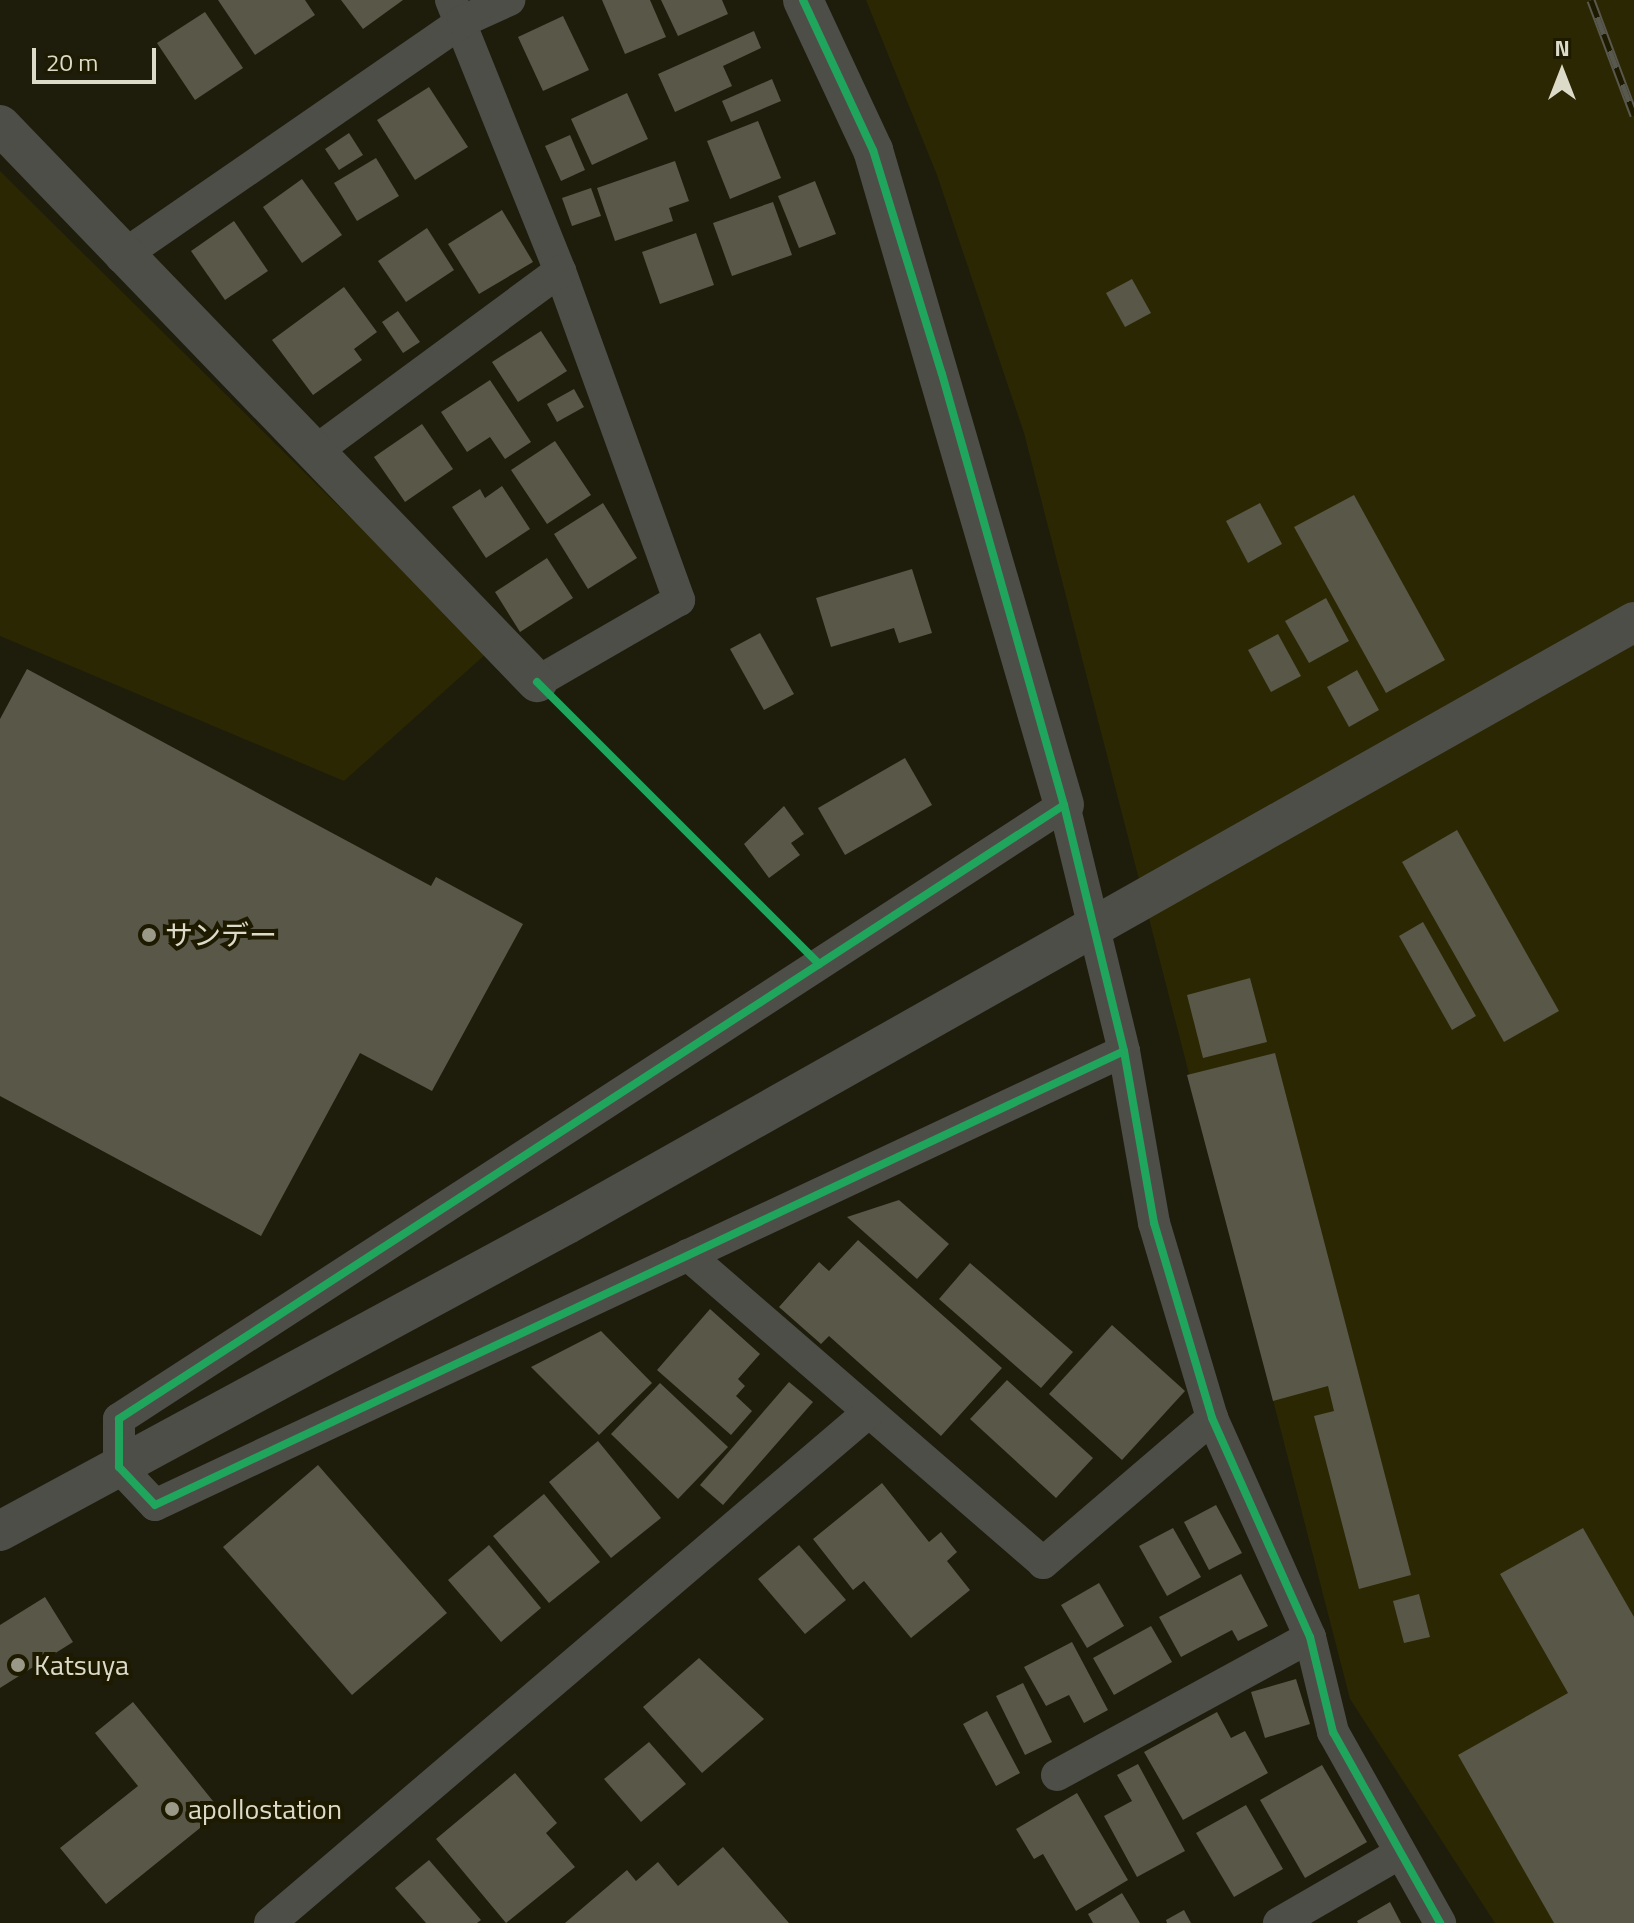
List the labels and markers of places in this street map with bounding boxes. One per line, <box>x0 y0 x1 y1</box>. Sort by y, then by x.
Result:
place label: サンデー <box>165 918 277 952</box>
marker: サンデー <box>140 926 158 944</box>
place label: Katsuya <box>34 1648 129 1682</box>
marker: Katsuya <box>9 1656 27 1674</box>
place label: apollostation <box>188 1792 342 1826</box>
marker: apollostation <box>163 1800 181 1818</box>

